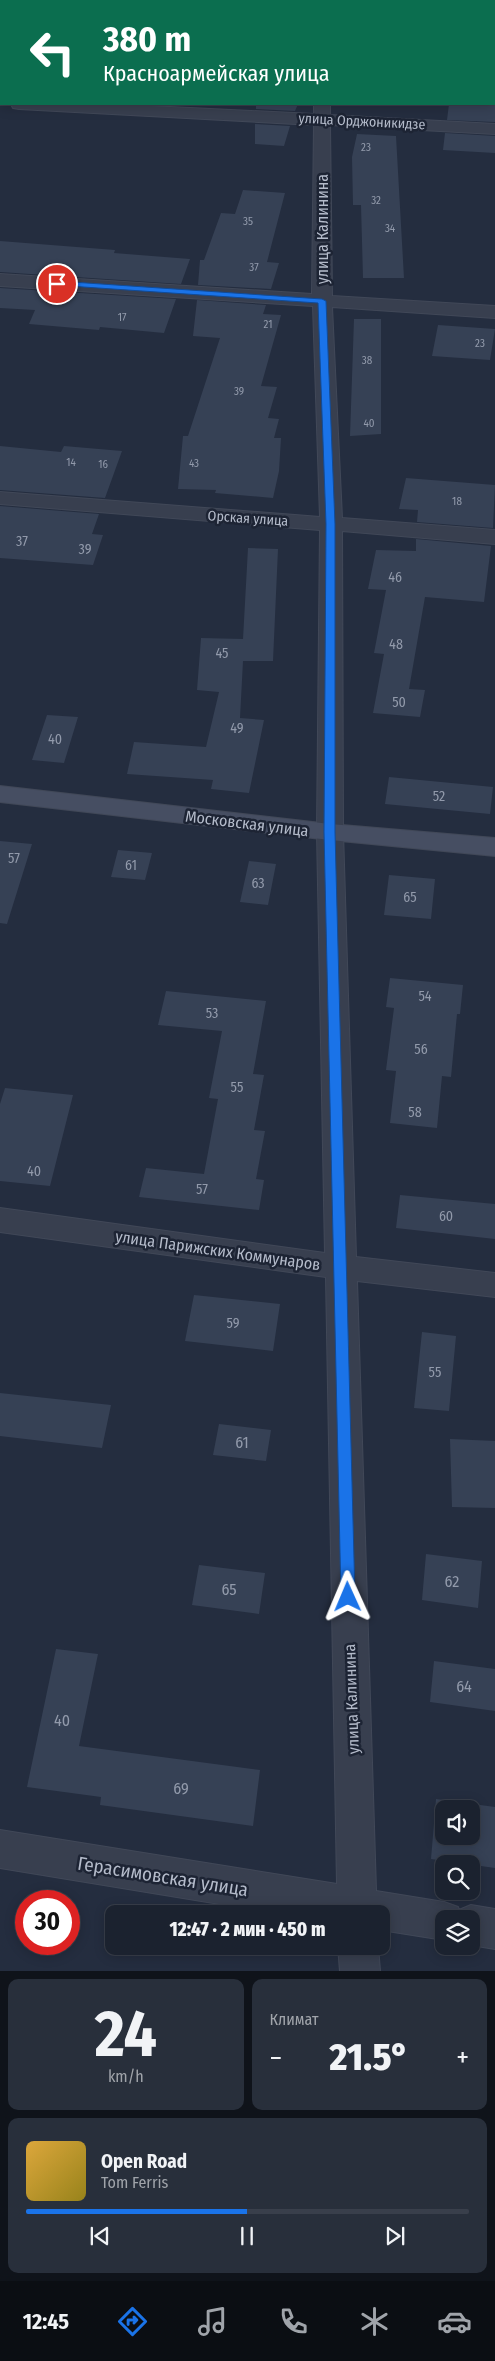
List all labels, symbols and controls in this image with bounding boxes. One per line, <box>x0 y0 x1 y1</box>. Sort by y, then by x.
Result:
text: 380 m <box>103 18 191 60</box>
icon: left <box>20 20 85 85</box>
text: Красноармейская улица <box>103 60 329 87</box>
street label: улица Орджоникидзе <box>298 110 426 133</box>
house number: 23 <box>361 141 371 154</box>
street label: улица Калинина <box>313 174 332 284</box>
house number: 32 <box>371 194 381 207</box>
house number: 35 <box>243 215 253 228</box>
house number: 34 <box>385 222 396 235</box>
house number: 37 <box>249 261 259 274</box>
pin <box>36 263 78 305</box>
icon: arrive <box>43 270 71 298</box>
house number: 17 <box>118 311 127 324</box>
house number: 21 <box>264 318 272 331</box>
house number: 23 <box>475 337 485 350</box>
house number: 38 <box>362 354 373 367</box>
house number: 39 <box>234 385 244 398</box>
house number: 40 <box>363 417 375 430</box>
house number: 14 <box>66 456 76 469</box>
house number: 43 <box>189 457 199 470</box>
house number: 16 <box>98 458 108 471</box>
house number: 18 <box>452 495 462 508</box>
street label: Орская улица <box>207 507 289 530</box>
house number: 37 <box>16 533 28 550</box>
house number: 39 <box>79 541 92 558</box>
house number: 46 <box>388 569 402 586</box>
house number: 48 <box>389 636 403 653</box>
house number: 45 <box>215 645 229 662</box>
house number: 50 <box>392 694 406 711</box>
house number: 49 <box>230 720 244 737</box>
house number: 40 <box>48 731 62 748</box>
house number: 52 <box>433 788 445 805</box>
street label: Московская улица <box>184 807 310 841</box>
house number: 57 <box>8 850 20 867</box>
house number: 61 <box>125 857 137 874</box>
house number: 63 <box>251 875 265 892</box>
house number: 65 <box>403 889 417 906</box>
house number: 54 <box>418 988 432 1005</box>
house number: 53 <box>206 1005 218 1022</box>
house number: 56 <box>414 1041 428 1058</box>
house number: 55 <box>231 1079 243 1096</box>
house number: 58 <box>408 1104 422 1121</box>
house number: 40 <box>27 1163 41 1180</box>
house number: 57 <box>196 1181 208 1198</box>
house number: 60 <box>439 1208 453 1225</box>
street label: улица Парижских Коммунаров <box>114 1227 322 1274</box>
house number: 59 <box>226 1315 240 1332</box>
house number: 55 <box>429 1364 441 1381</box>
house number: 61 <box>235 1433 249 1452</box>
position arrow <box>321 1570 373 1622</box>
house number: 62 <box>445 1572 459 1591</box>
house number: 65 <box>221 1580 237 1599</box>
street label: улица Калинина <box>340 1643 363 1754</box>
house number: 64 <box>456 1677 472 1696</box>
house number: 40 <box>54 1711 70 1730</box>
house number: 69 <box>173 1779 189 1798</box>
map controls <box>435 1800 480 1955</box>
button: sound <box>435 1800 480 1845</box>
street label: Герасимовская улица <box>76 1852 250 1901</box>
button: search <box>435 1855 480 1900</box>
speed limit sign: 30 <box>15 1890 80 1955</box>
button: layers <box>435 1910 480 1955</box>
text: 12:47 · 2 мин · 450 m <box>170 1918 325 1941</box>
text: 24 <box>95 1995 157 2073</box>
text: Климат <box>270 2010 319 2029</box>
text: 21.5° <box>330 2034 409 2080</box>
text: − <box>270 2041 282 2074</box>
text: + <box>456 2041 469 2074</box>
text: km/h <box>108 2067 144 2086</box>
text: Open Road <box>101 2150 187 2173</box>
text: Tom Ferris <box>101 2173 168 2192</box>
icon: previous <box>86 2222 114 2250</box>
icon: pause <box>233 2222 261 2250</box>
icon: next <box>381 2222 409 2250</box>
icon: directions <box>115 2304 150 2339</box>
icon: music <box>195 2304 230 2339</box>
icon: phone <box>276 2304 311 2339</box>
icon: climate <box>357 2304 392 2339</box>
icon: car <box>437 2304 472 2339</box>
text: 12:45 <box>23 2308 69 2335</box>

